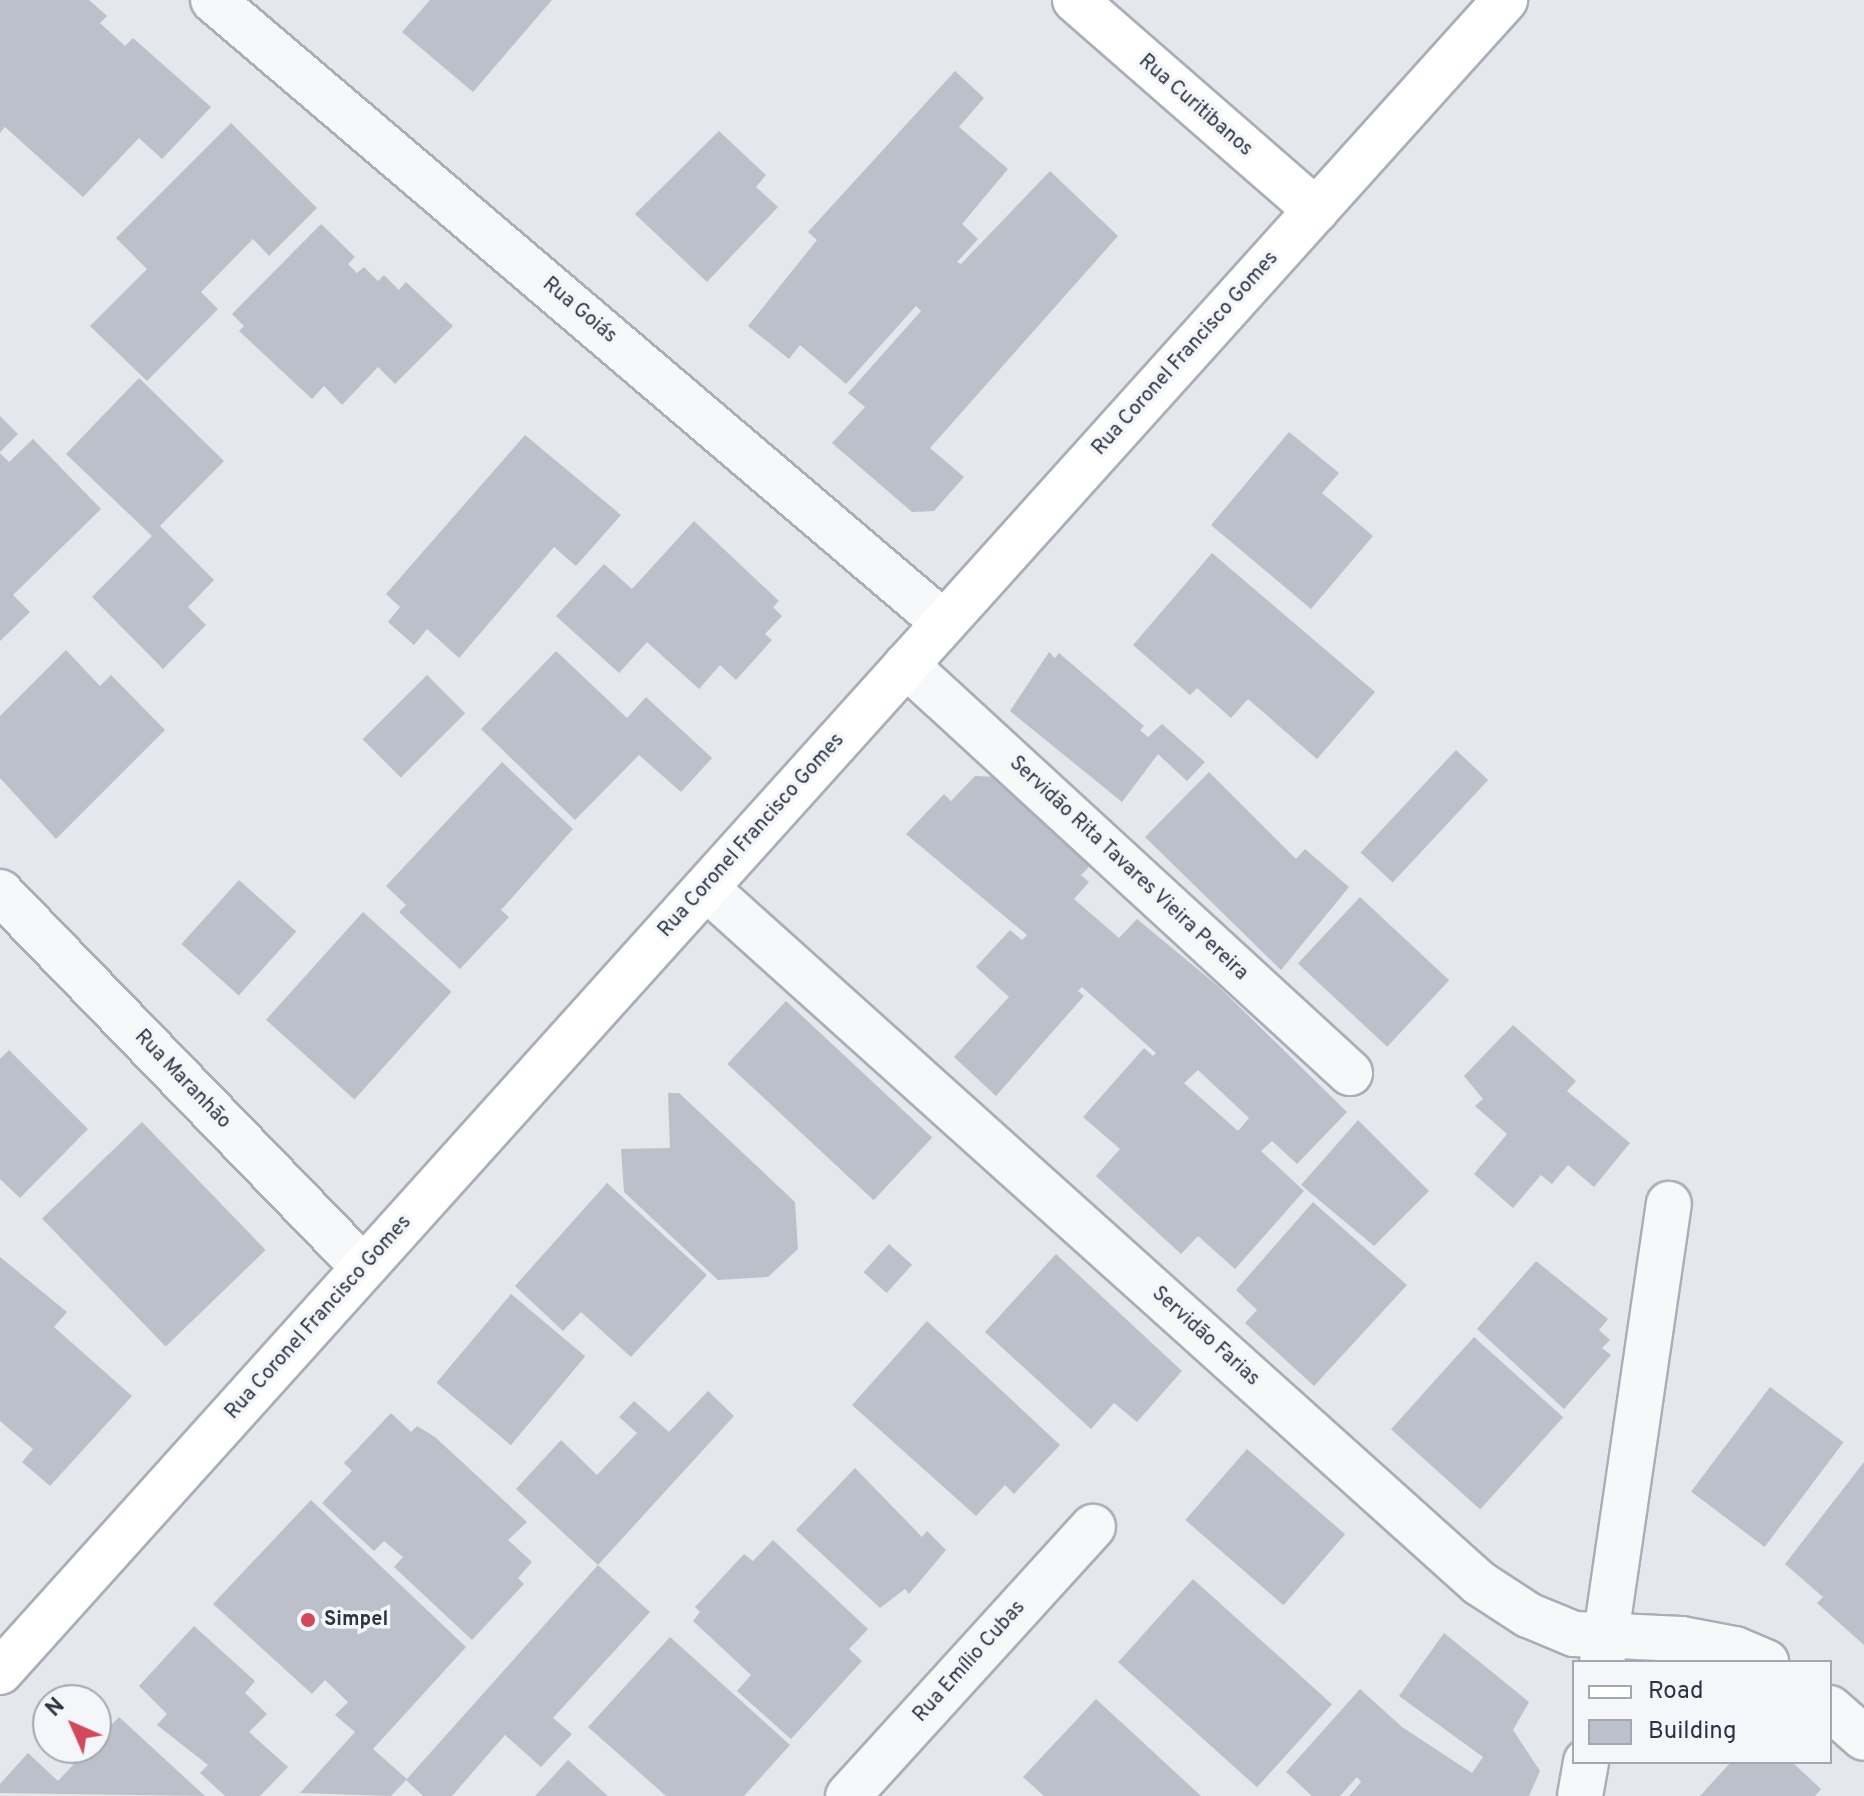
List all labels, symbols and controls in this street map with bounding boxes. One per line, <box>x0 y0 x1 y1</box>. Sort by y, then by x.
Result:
street label: Rua Curitibanos <box>1133 50 1257 162</box>
street label: Rua Coronel Francisco Gomes <box>1088 247 1284 461</box>
street label: Rua Goiás <box>537 273 621 349</box>
street label: Rua Coronel Francisco Gomes <box>654 729 850 943</box>
street label: Servidão Rita Tavares Vieira Pereira <box>1003 751 1253 987</box>
street label: Rua Maranhão <box>129 1026 235 1134</box>
street label: Rua Coronel Francisco Gomes <box>221 1211 417 1425</box>
street label: Servidão Farias <box>1146 1282 1264 1392</box>
street label: Rua Emílio Cubas <box>909 1596 1031 1728</box>
place label: Simpel <box>324 1608 388 1632</box>
marker: Simpel <box>299 1611 317 1629</box>
legend <box>1572 1660 1832 1764</box>
text: Road <box>1648 1677 1704 1707</box>
north arrow <box>32 1684 112 1764</box>
text: N <box>41 1693 71 1723</box>
text: Building <box>1648 1717 1737 1747</box>

